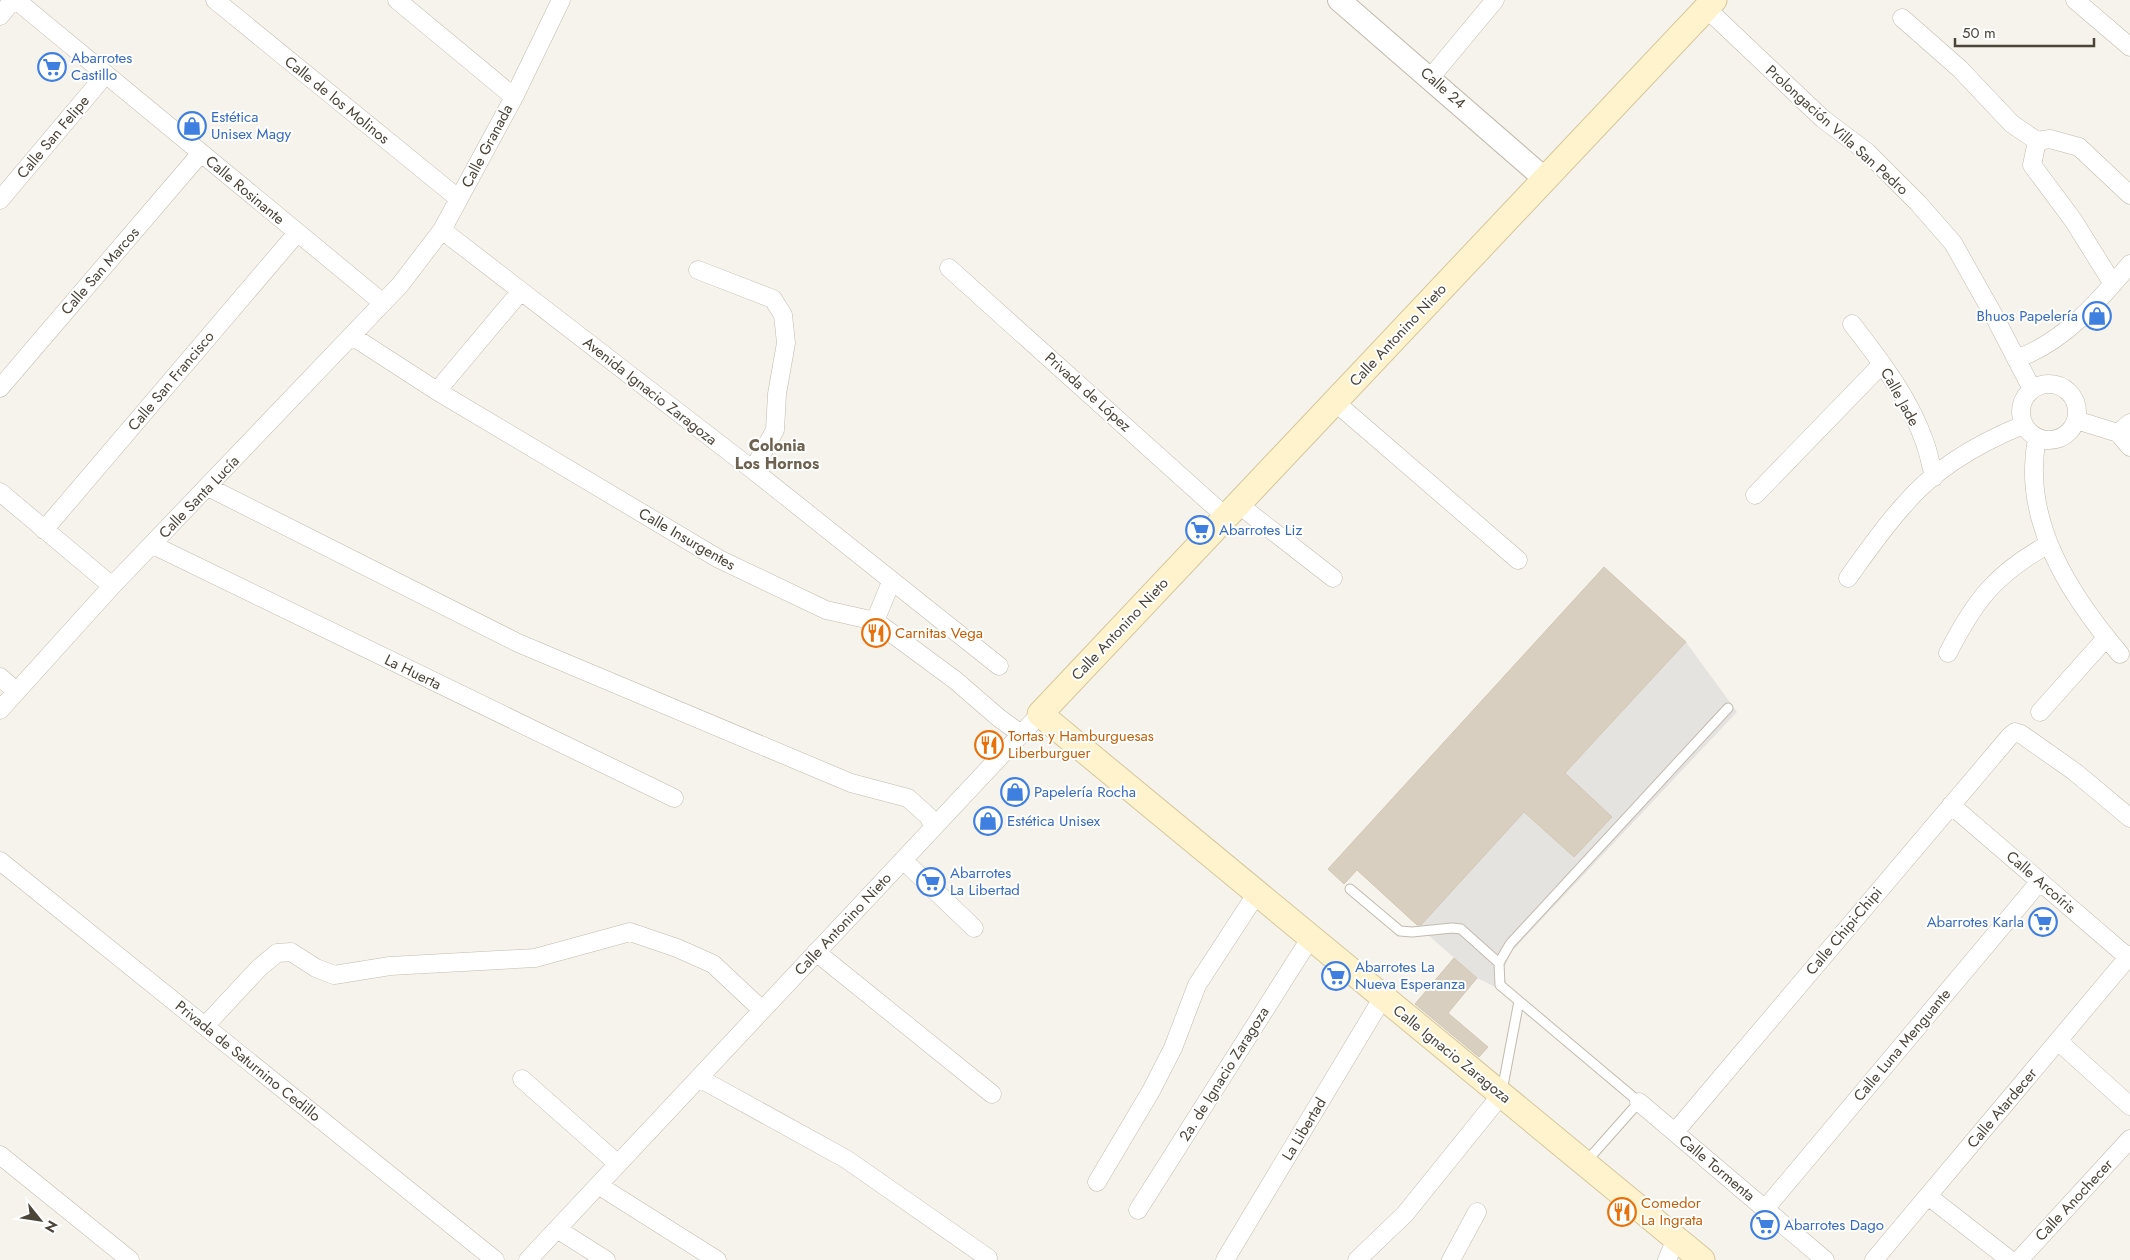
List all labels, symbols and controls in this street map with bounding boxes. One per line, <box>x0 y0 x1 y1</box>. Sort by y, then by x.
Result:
scale bar <box>1955 15 2094 47</box>
text: 50 m <box>1962 22 1996 44</box>
place label: Abarrotes Castillo <box>71 47 132 86</box>
street label: Calle de los Molinos <box>280 51 394 149</box>
supermarket icon: Abarrotes Castillo <box>37 52 67 82</box>
street label: Prolongación Villa San Pedro <box>1761 60 1913 200</box>
street label: Calle 24 <box>1415 62 1471 114</box>
street label: Calle San Felipe <box>12 90 95 183</box>
street label: Calle Granada <box>456 100 518 192</box>
place label: Estética Unisex Magy <box>211 106 291 145</box>
shop icon: Estética Unisex Magy <box>177 111 207 141</box>
street label: Calle Rosinante <box>201 150 290 230</box>
street label: Calle San Marcos <box>56 222 144 320</box>
street label: Calle Antonino Nieto <box>1344 279 1452 391</box>
shop icon: Bhuos Papelería <box>2082 301 2112 331</box>
place label: Bhuos Papelería <box>1976 305 2078 327</box>
street label: Calle San Francisco <box>123 326 219 436</box>
street label: Avenida Ignacio Zaragoza <box>578 332 722 450</box>
street label: Privada de López <box>1040 347 1136 437</box>
street label: Calle Jade <box>1875 364 1925 430</box>
district label: Colonia Los Hornos <box>735 434 819 475</box>
street label: Calle Santa Lucía <box>154 451 244 543</box>
street label: Calle Insurgentes <box>635 502 739 576</box>
supermarket icon: Abarrotes Liz <box>1185 515 1215 545</box>
place label: Abarrotes Liz <box>1219 519 1302 541</box>
street label: Calle Antonino Nieto <box>1066 573 1174 685</box>
restaurant icon: Carnitas Vega <box>861 618 891 648</box>
place label: Carnitas Vega <box>895 622 983 644</box>
street label: La Huerta <box>381 649 445 695</box>
place label: Tortas y Hamburguesas Liberburguer <box>1008 725 1154 764</box>
restaurant icon: Tortas y Hamburguesas Liberburguer <box>974 730 1004 760</box>
shop icon: Papelería Rocha <box>1000 777 1030 807</box>
place label: Papelería Rocha <box>1034 781 1136 803</box>
shop icon: Estética Unisex <box>973 806 1003 836</box>
place label: Estética Unisex <box>1007 810 1101 832</box>
street label: Calle Arcoíris <box>2001 846 2081 918</box>
place label: Abarrotes La Libertad <box>950 862 1020 901</box>
supermarket icon: Abarrotes La Libertad <box>916 867 946 897</box>
street label: Calle Antonino Nieto <box>789 868 897 980</box>
street label: Calle Chipi-Chipi <box>1801 882 1887 980</box>
supermarket icon: Abarrotes Karla <box>2028 907 2058 937</box>
place label: Abarrotes Karla <box>1927 911 2024 933</box>
place label: Abarrotes La Nueva Esperanza <box>1355 956 1465 995</box>
supermarket icon: Abarrotes La Nueva Esperanza <box>1321 961 1351 991</box>
street label: Calle Luna Menguante <box>1848 984 1956 1106</box>
street label: Privada de Saturnino Cedillo <box>170 995 326 1127</box>
street label: Calle Ignacio Zaragoza <box>1388 999 1516 1109</box>
street label: 2a. de Ignacio Zaragoza <box>1174 1002 1274 1146</box>
street label: Calle Atardecer <box>1962 1062 2043 1153</box>
street label: La Libertad <box>1277 1093 1331 1165</box>
street label: Calle Tormenta <box>1674 1130 1760 1206</box>
street label: Calle Anochecer <box>2030 1153 2119 1246</box>
place label: Comedor La Ingrata <box>1641 1192 1703 1231</box>
north arrow <box>15 1195 65 1245</box>
restaurant icon: Comedor La Ingrata <box>1607 1197 1637 1227</box>
supermarket icon: Abarrotes Dago <box>1750 1210 1780 1240</box>
place label: Abarrotes Dago <box>1784 1214 1884 1236</box>
text: N <box>40 1217 63 1236</box>

